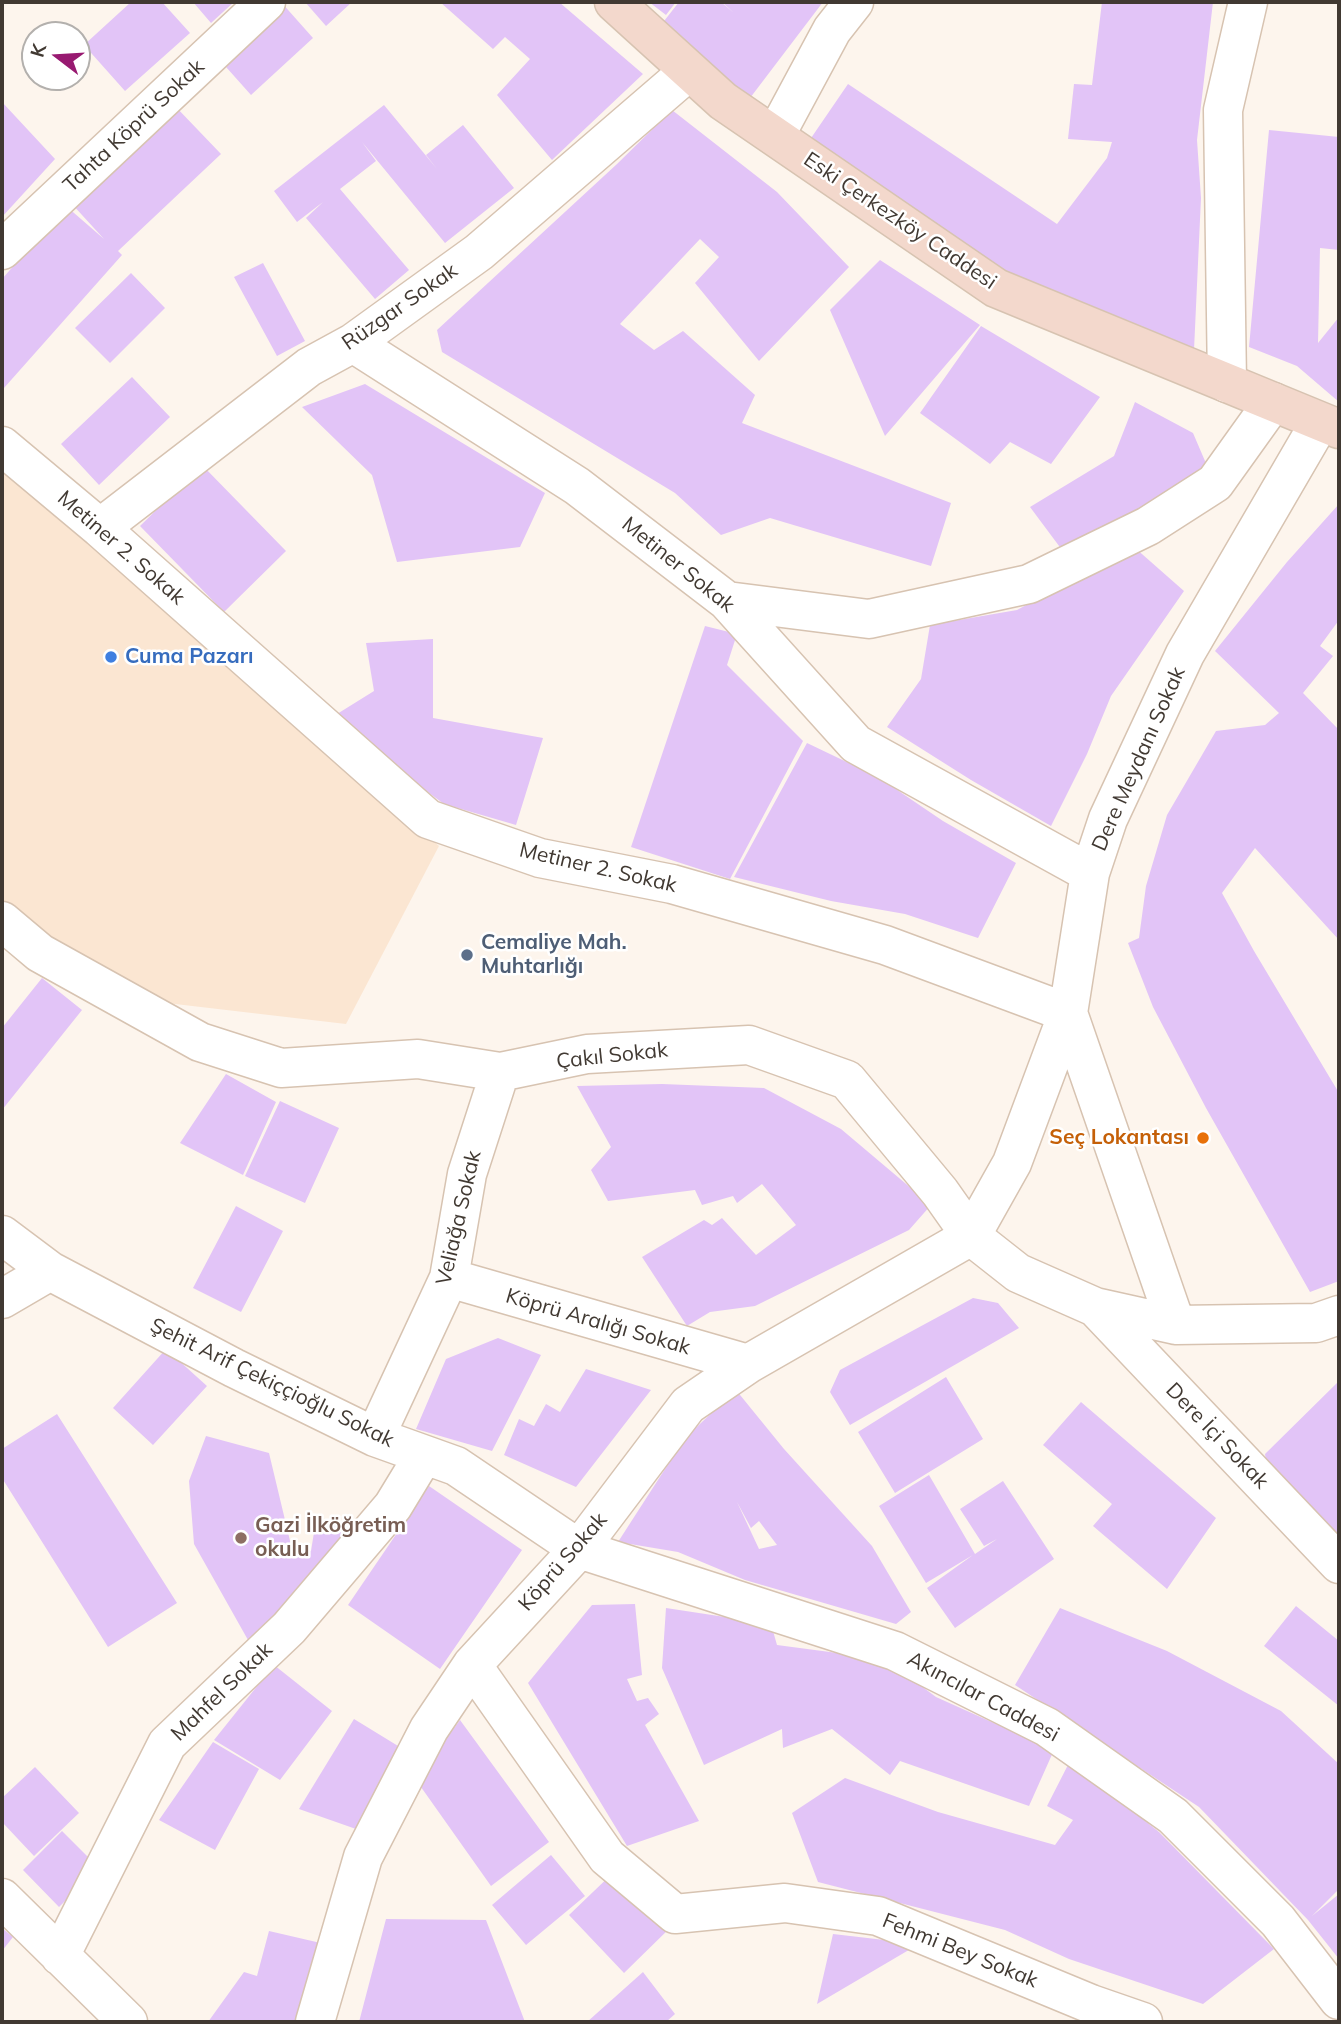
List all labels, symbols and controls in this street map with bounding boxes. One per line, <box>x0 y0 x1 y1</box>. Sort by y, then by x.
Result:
north arrow <box>21 21 91 91</box>
text: K <box>25 41 51 60</box>
street label: Tahta Köprü Sokak <box>58 54 210 198</box>
street label: Eski Çerkezköy Caddesi <box>799 147 1001 295</box>
street label: Rüzgar Sokak <box>338 258 462 356</box>
street label: Metiner 2. Sokak <box>52 486 190 610</box>
street label: Metiner Sokak <box>617 512 739 618</box>
place label: Cuma Pazarı <box>125 644 253 670</box>
marker: Cuma Pazarı <box>103 649 119 665</box>
street label: Dere Meydanı Sokak <box>1087 663 1191 855</box>
street label: Metiner 2. Sokak <box>517 838 679 898</box>
place label: Cemaliye Mah. Muhtarlığı <box>481 930 627 980</box>
marker: Cemaliye Mah. Muhtarlığı <box>459 947 475 963</box>
street label: Çakıl Sokak <box>555 1038 669 1074</box>
place label: Seç Lokantası <box>1049 1125 1189 1151</box>
marker: Seç Lokantası <box>1195 1130 1211 1146</box>
street label: Veliağa Sokak <box>431 1148 487 1288</box>
street label: Köprü Aralığı Sokak <box>503 1284 693 1360</box>
street label: Şehit Arif Çekiççioğlu Sokak <box>146 1313 398 1453</box>
street label: Dere İçi Sokak <box>1160 1378 1274 1494</box>
street label: Köprü Sokak <box>513 1508 613 1616</box>
place label: Gazi İlköğretim okulu <box>255 1513 406 1563</box>
marker: Gazi İlköğretim okulu <box>233 1530 249 1546</box>
street label: Mahfel Sokak <box>166 1637 278 1747</box>
street label: Akıncılar Caddesi <box>903 1646 1063 1748</box>
street label: Fehmi Bey Sokak <box>879 1908 1041 1994</box>

